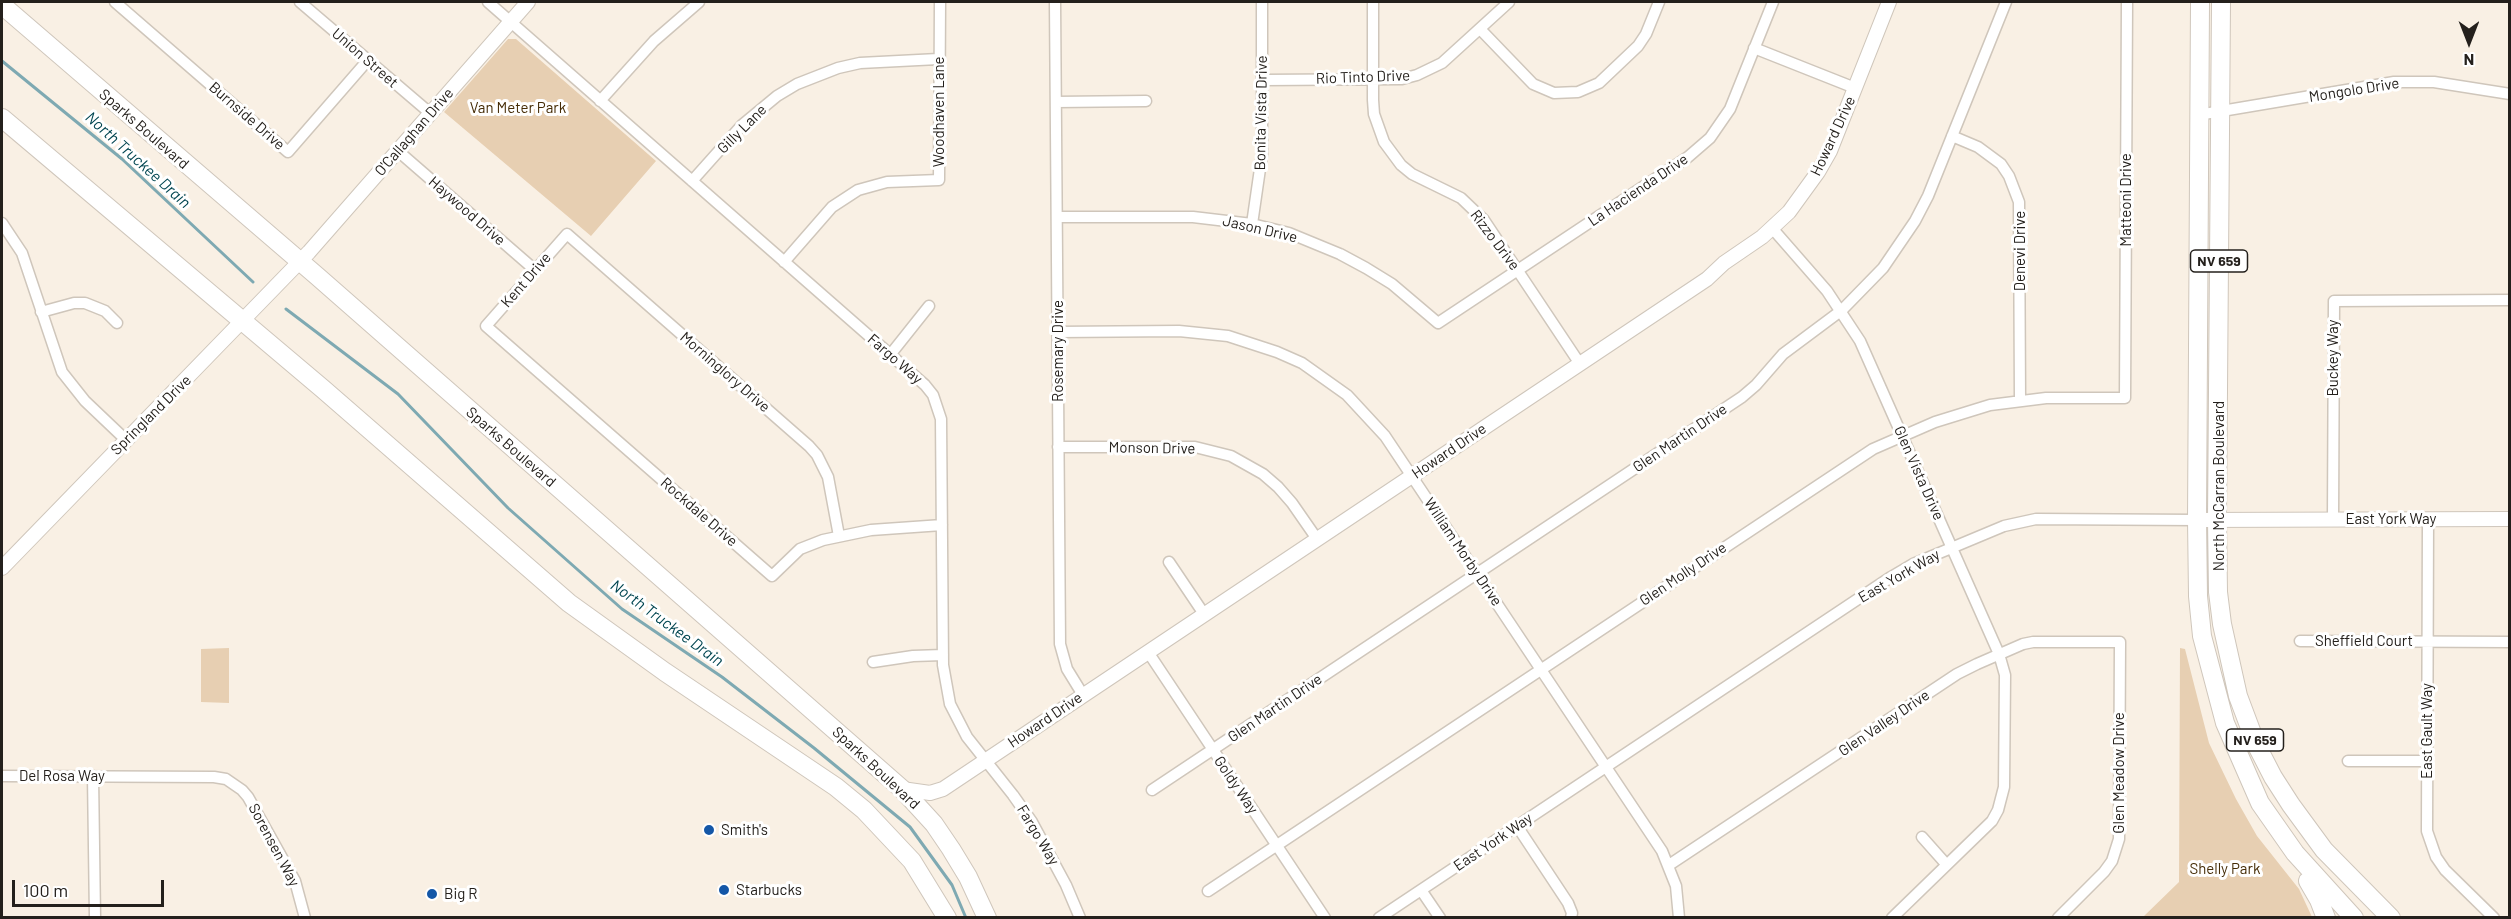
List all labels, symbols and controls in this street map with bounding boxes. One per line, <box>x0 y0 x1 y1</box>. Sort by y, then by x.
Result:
north arrow <box>2439 12 2499 72</box>
street label: Union Street <box>328 24 402 92</box>
text: N <box>2464 51 2474 70</box>
street label: Bonita Vista Drive <box>1251 55 1271 171</box>
street label: Woodhaven Lane <box>930 57 948 167</box>
street label: Rio Tinto Drive <box>1316 66 1410 88</box>
street label: Mongolo Drive <box>2308 74 2400 106</box>
street label: Burnside Drive <box>205 78 289 154</box>
street label: O'Callaghan Drive <box>371 84 457 180</box>
street label: Sparks Boulevard <box>95 85 193 173</box>
street label: Howard Drive <box>1807 93 1859 179</box>
park label: Van Meter Park <box>470 99 566 117</box>
street label: Gilly Lane <box>714 101 770 157</box>
water label: North Truckee Drain <box>81 108 195 212</box>
street label: La Hacienda Drive <box>1585 150 1691 230</box>
street label: Matteoni Drive <box>2117 153 2135 247</box>
street label: Haywood Drive <box>425 173 509 249</box>
street label: Rizzo Drive <box>1466 206 1524 274</box>
street label: Denevi Drive <box>2011 211 2029 291</box>
street label: Jason Drive <box>1221 212 1299 246</box>
street label: Kent Drive <box>497 249 555 311</box>
road number: NV 659 <box>2190 250 2248 272</box>
street label: Rosemary Drive <box>1049 300 1067 402</box>
street label: Buckey Way <box>2324 320 2342 396</box>
street label: Morninglory Drive <box>676 328 774 416</box>
street label: Fargo Way <box>864 330 926 388</box>
street label: Springland Drive <box>107 371 195 459</box>
street label: Glen Martin Drive <box>1630 400 1730 476</box>
street label: North McCarran Boulevard <box>2210 401 2228 571</box>
street label: Sparks Boulevard <box>462 403 560 491</box>
street label: Howard Drive <box>1408 419 1490 483</box>
street label: Glen Vista Drive <box>1890 423 1948 523</box>
street label: Monson Drive <box>1108 438 1196 458</box>
street label: Rockdale Drive <box>657 474 741 550</box>
street label: William Morby Drive <box>1420 495 1506 609</box>
street label: East York Way <box>2345 510 2437 528</box>
street label: Glen Molly Drive <box>1636 538 1730 610</box>
street label: East York Way <box>1855 545 1943 607</box>
water label: North Truckee Drain <box>607 576 727 670</box>
street label: Sheffield Court <box>2315 632 2413 650</box>
street label: Glen Martin Drive <box>1225 670 1325 746</box>
street label: East Gault Way <box>2418 683 2436 779</box>
street label: Glen Valley Drive <box>1835 686 1933 760</box>
street label: Howard Drive <box>1004 688 1086 752</box>
street label: Glen Meadow Drive <box>2110 712 2128 834</box>
street label: Sparks Boulevard <box>829 723 923 813</box>
road number: NV 659 <box>2226 729 2284 751</box>
street label: Goldy Way <box>1210 753 1262 817</box>
street label: Del Rosa Way <box>19 767 105 785</box>
street label: Sorensen Way <box>245 800 303 890</box>
street label: Fargo Way <box>1013 802 1063 868</box>
street label: East York Way <box>1450 809 1536 875</box>
place label: Smith's <box>721 821 768 839</box>
marker: Smith's <box>702 823 716 837</box>
park label: Shelly Park <box>2189 860 2261 878</box>
scale bar <box>15 868 166 906</box>
text: 100 m <box>23 879 68 901</box>
place label: Starbucks <box>736 881 802 899</box>
marker: Starbucks <box>717 883 731 897</box>
place label: Big R <box>444 885 477 903</box>
marker: Big R <box>425 887 439 901</box>

